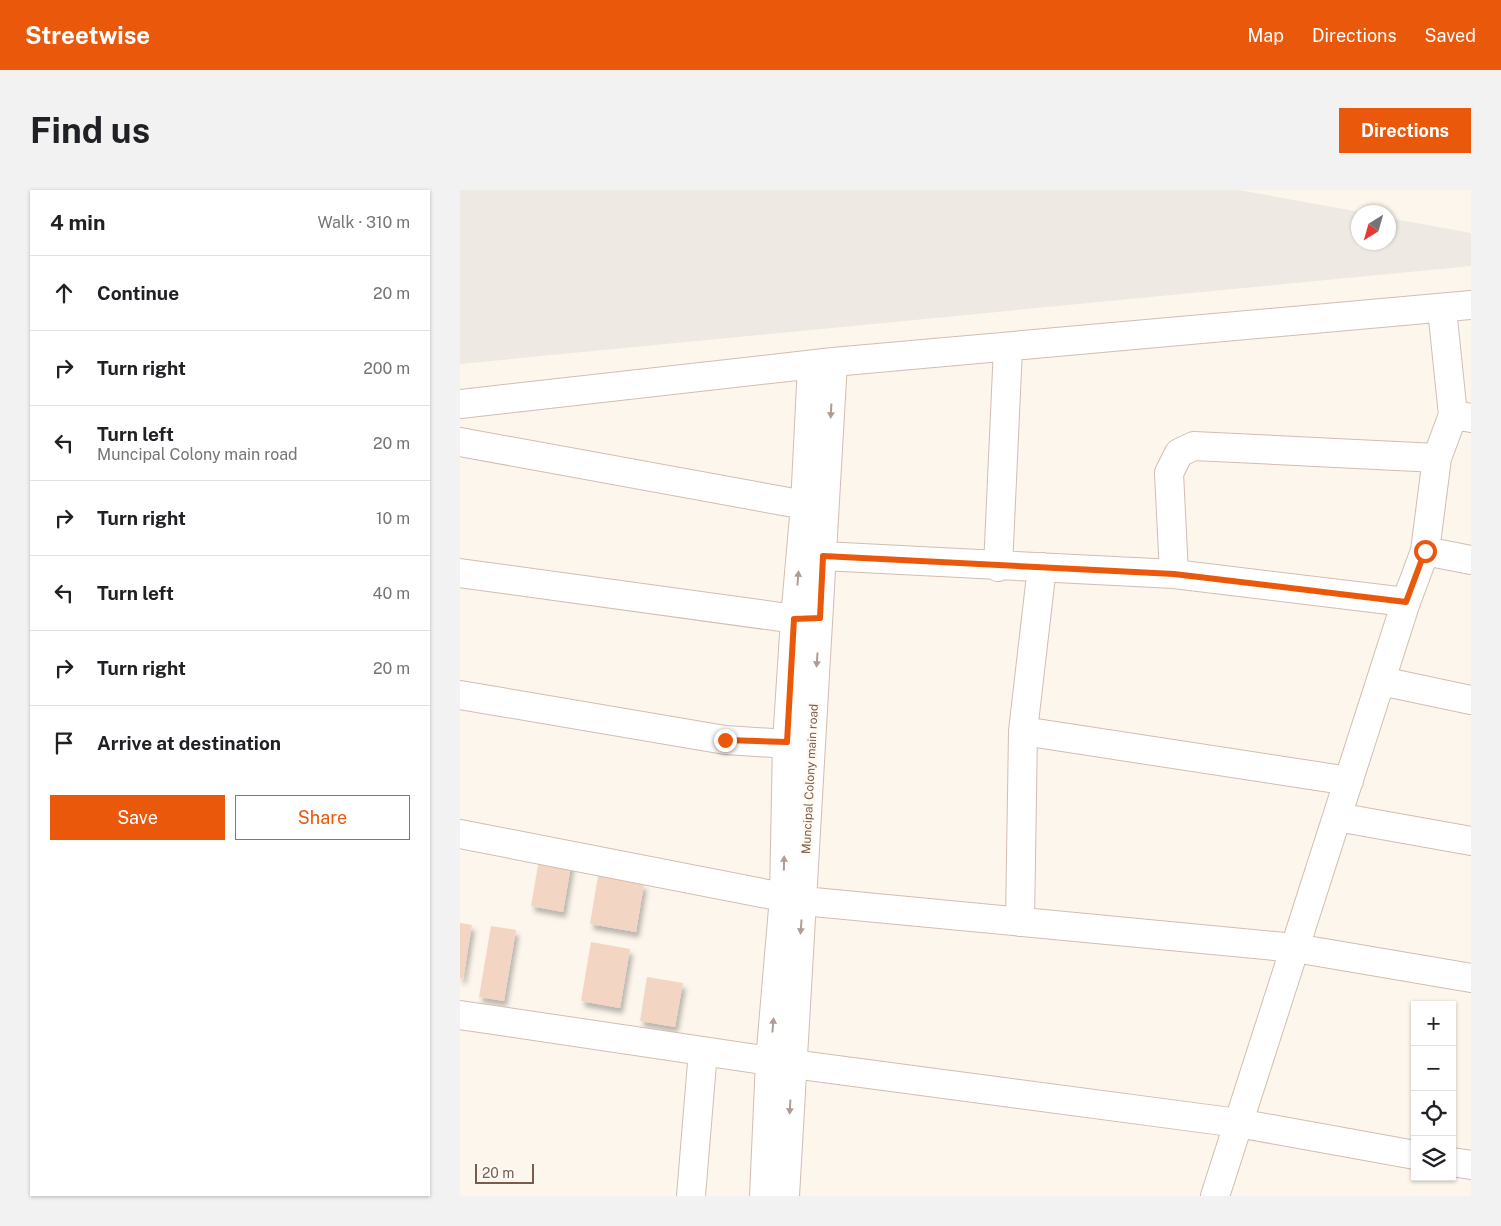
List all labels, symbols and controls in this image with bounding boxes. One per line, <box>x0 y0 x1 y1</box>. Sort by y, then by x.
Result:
text: Streetwise <box>25 21 150 49</box>
text: Map <box>1247 25 1284 46</box>
text: Directions <box>1312 25 1397 46</box>
text: Saved <box>1425 25 1476 46</box>
button: Directions <box>1339 108 1471 153</box>
text: Find us <box>30 110 150 151</box>
north arrow <box>1351 205 1396 250</box>
text: 4 min <box>50 210 105 235</box>
text: Walk · 310 m <box>317 213 410 232</box>
icon: ahead <box>50 279 78 307</box>
text: Continue <box>97 282 179 304</box>
text: 20 m <box>373 284 410 303</box>
icon: right <box>50 354 78 382</box>
text: Turn right <box>97 357 186 379</box>
text: 200 m <box>363 359 410 378</box>
one-way arrow <box>826 403 834 419</box>
text: Turn left <box>97 423 174 445</box>
icon: left <box>50 429 78 457</box>
text: 20 m <box>373 434 410 453</box>
text: Muncipal Colony main road <box>97 445 298 464</box>
icon: right <box>50 504 78 532</box>
text: Turn right <box>97 507 186 529</box>
text: 10 m <box>376 509 410 528</box>
route start <box>1414 540 1437 563</box>
one-way arrow <box>794 570 802 586</box>
icon: left <box>50 579 78 607</box>
text: Turn left <box>97 582 174 604</box>
text: 40 m <box>372 584 410 603</box>
one-way arrow <box>813 653 821 669</box>
icon: right <box>50 654 78 682</box>
text: Turn right <box>97 657 186 679</box>
text: 20 m <box>373 659 410 678</box>
street label: Muncipal Colony main road <box>799 703 821 855</box>
icon: arrive <box>50 729 78 757</box>
route end <box>714 729 737 752</box>
text: Arrive at destination <box>97 732 281 754</box>
button: Save <box>50 795 225 840</box>
button: Share <box>235 795 410 840</box>
one-way arrow <box>781 855 789 871</box>
one-way arrow <box>797 920 805 936</box>
map controls <box>1411 1001 1456 1181</box>
button: + <box>1411 1001 1456 1046</box>
one-way arrow <box>769 1017 777 1033</box>
button: − <box>1411 1046 1456 1091</box>
button: locate <box>1411 1091 1456 1136</box>
one-way arrow <box>785 1099 793 1115</box>
button: layers <box>1411 1136 1456 1181</box>
scale bar <box>475 1161 534 1184</box>
text: 20 m <box>482 1165 514 1181</box>

